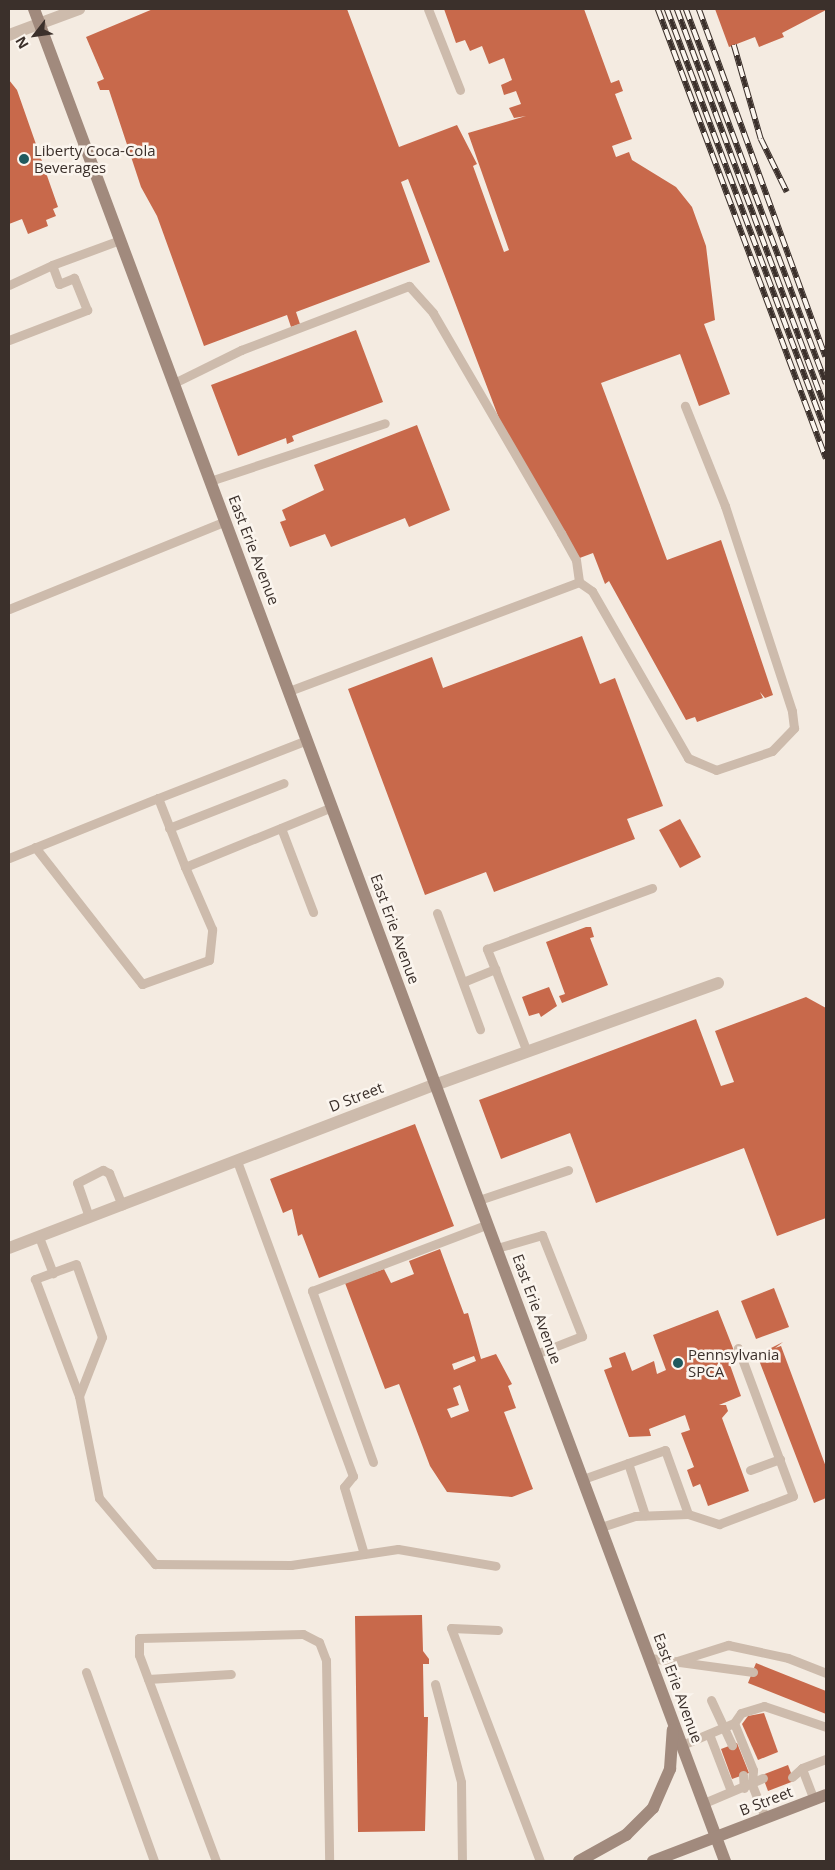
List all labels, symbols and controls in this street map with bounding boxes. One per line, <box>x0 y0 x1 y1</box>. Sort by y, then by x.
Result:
north arrow <box>10 10 60 60</box>
text: N <box>11 33 33 52</box>
place label: Liberty Coca-Cola Beverages <box>34 141 156 176</box>
marker: Liberty Coca-Cola Beverages <box>18 153 30 165</box>
street label: East Erie Avenue <box>225 493 283 607</box>
street label: East Erie Avenue <box>367 871 423 987</box>
street label: D Street <box>326 1078 386 1116</box>
street label: East Erie Avenue <box>509 1251 565 1367</box>
place label: Pennsylvania SPCA <box>688 1345 779 1380</box>
marker: Pennsylvania SPCA <box>672 1357 684 1369</box>
street label: East Erie Avenue <box>650 1630 706 1746</box>
street label: B Street <box>737 1783 795 1819</box>

